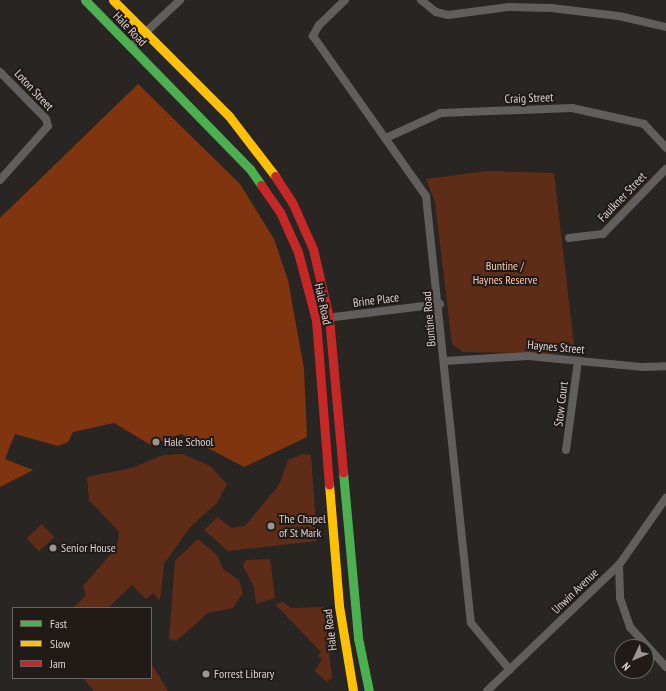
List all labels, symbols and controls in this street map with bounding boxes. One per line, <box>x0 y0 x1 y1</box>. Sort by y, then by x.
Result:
street label: Hale Road <box>110 9 150 49</box>
street label: Loton Street <box>11 67 57 113</box>
street label: Craig Street <box>504 90 554 106</box>
street label: Faulkner Street <box>595 169 649 225</box>
park label: Buntine / Haynes Reserve <box>473 259 537 287</box>
street label: Hale Road <box>312 282 334 326</box>
street label: Brine Place <box>352 290 400 310</box>
street label: Buntine Road <box>419 291 439 347</box>
street label: Haynes Street <box>527 337 585 357</box>
street label: Stow Court <box>551 381 571 427</box>
place label: Hale School <box>164 435 213 449</box>
marker: Hale School <box>151 437 161 447</box>
place label: The Chapel of St Mark <box>279 512 326 540</box>
marker: The Chapel of St Mark <box>266 521 276 531</box>
place label: Senior House <box>61 541 116 555</box>
marker: Senior House <box>48 543 58 553</box>
street label: Unwin Avenue <box>549 565 601 617</box>
legend <box>12 607 152 679</box>
street label: Hale Road <box>320 608 340 652</box>
text: Fast <box>50 616 67 631</box>
text: Slow <box>50 636 70 651</box>
north arrow <box>614 639 654 679</box>
text: Jam <box>50 656 66 671</box>
text: N <box>619 660 633 674</box>
place label: Forrest Library <box>214 667 274 681</box>
marker: Forrest Library <box>201 669 211 679</box>

